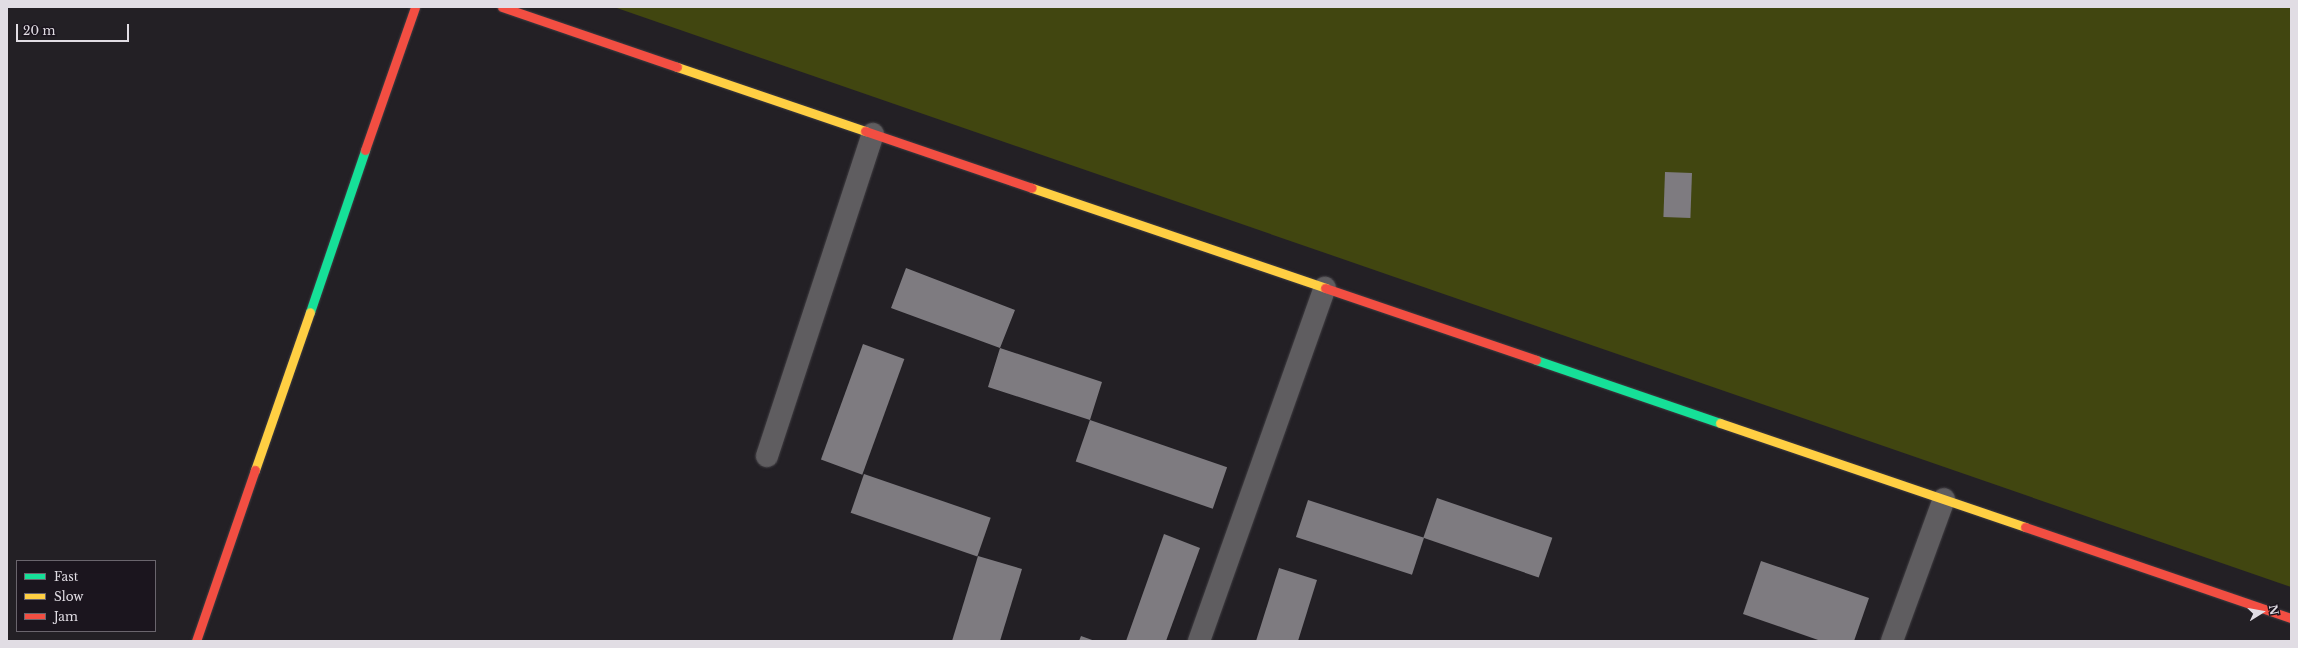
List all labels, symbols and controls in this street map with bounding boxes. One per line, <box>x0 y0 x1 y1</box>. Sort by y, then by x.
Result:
scale bar <box>18 16 131 42</box>
text: 20 m <box>23 23 55 38</box>
legend <box>16 560 156 632</box>
text: Fast <box>54 569 78 584</box>
text: Slow <box>54 589 83 604</box>
north arrow <box>2242 592 2282 632</box>
text: N <box>2266 603 2282 616</box>
text: Jam <box>54 609 78 624</box>

